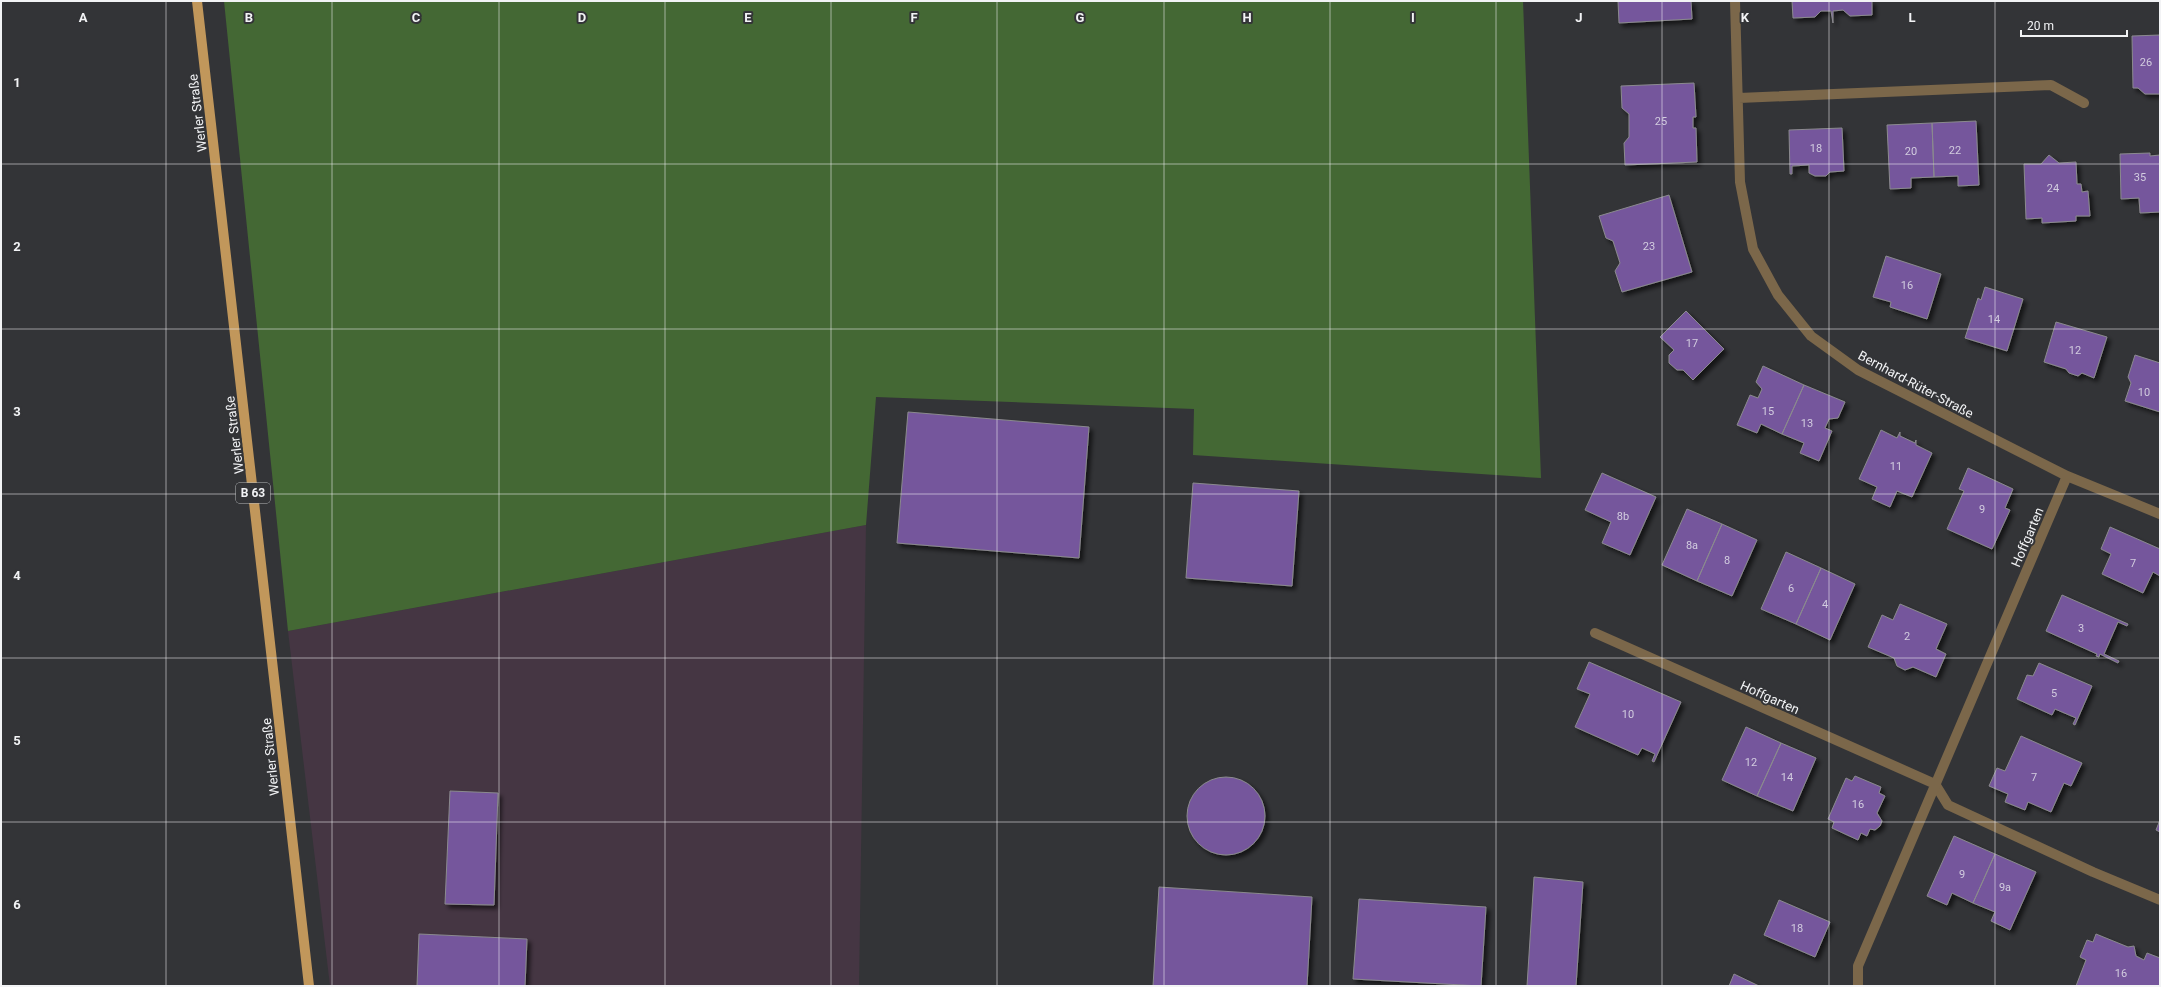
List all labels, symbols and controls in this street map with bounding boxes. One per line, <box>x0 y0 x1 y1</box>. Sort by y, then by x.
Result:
text: A <box>79 10 88 25</box>
text: B <box>245 10 253 25</box>
text: C <box>412 10 421 25</box>
text: D <box>578 10 586 25</box>
text: E <box>744 10 752 25</box>
text: F <box>910 10 918 25</box>
text: G <box>1076 10 1085 25</box>
text: H <box>1242 10 1252 25</box>
text: I <box>1411 10 1415 25</box>
text: J <box>1575 10 1583 25</box>
text: K <box>1741 10 1750 25</box>
text: L <box>1908 10 1916 25</box>
scale bar <box>2021 12 2127 38</box>
text: 20 m <box>2027 19 2054 33</box>
house number: 26 <box>2140 56 2152 69</box>
street label: Werler Straße <box>185 73 210 153</box>
text: 1 <box>13 75 21 90</box>
house number: 25 <box>1655 115 1667 128</box>
house number: 18 <box>1810 142 1822 155</box>
house number: 22 <box>1949 144 1961 157</box>
house number: 20 <box>1905 145 1917 158</box>
house number: 35 <box>2134 171 2146 184</box>
house number: 24 <box>2047 182 2059 195</box>
text: 2 <box>13 239 21 254</box>
house number: 23 <box>1643 240 1655 253</box>
house number: 16 <box>1901 279 1913 292</box>
house number: 14 <box>1988 313 2000 326</box>
house number: 17 <box>1686 337 1698 350</box>
house number: 12 <box>2069 344 2081 357</box>
street label: Bernhard-Rüter-Straße <box>1856 348 1976 421</box>
house number: 10 <box>2138 386 2150 399</box>
street label: Werler Straße <box>222 395 247 475</box>
text: 3 <box>13 404 21 419</box>
house number: 15 <box>1762 405 1774 418</box>
house number: 13 <box>1801 417 1813 430</box>
house number: 11 <box>1890 460 1902 473</box>
road number: B 63 <box>236 483 270 503</box>
house number: 9 <box>1979 503 1985 516</box>
street label: Hoffgarten <box>2008 505 2047 569</box>
house number: 8b <box>1617 510 1629 523</box>
house number: 8a <box>1686 539 1698 552</box>
house number: 8 <box>1724 554 1730 567</box>
house number: 7 <box>2130 557 2136 570</box>
text: 4 <box>13 568 21 583</box>
house number: 6 <box>1788 582 1794 595</box>
house number: 4 <box>1822 598 1828 611</box>
house number: 3 <box>2078 622 2084 635</box>
house number: 2 <box>1904 630 1910 643</box>
street label: Hoffgarten <box>1738 678 1802 717</box>
house number: 5 <box>2051 687 2057 700</box>
house number: 10 <box>1622 708 1634 721</box>
street label: Werler Straße <box>259 717 282 797</box>
text: 5 <box>13 733 21 748</box>
house number: 12 <box>1745 756 1757 769</box>
house number: 14 <box>1781 771 1793 784</box>
house number: 7 <box>2031 771 2037 784</box>
house number: 16 <box>1852 798 1864 811</box>
house number: 9 <box>1959 868 1965 881</box>
house number: 9a <box>1999 881 2011 894</box>
text: 6 <box>13 897 21 912</box>
house number: 18 <box>1791 922 1803 935</box>
house number: 16 <box>2115 967 2127 980</box>

